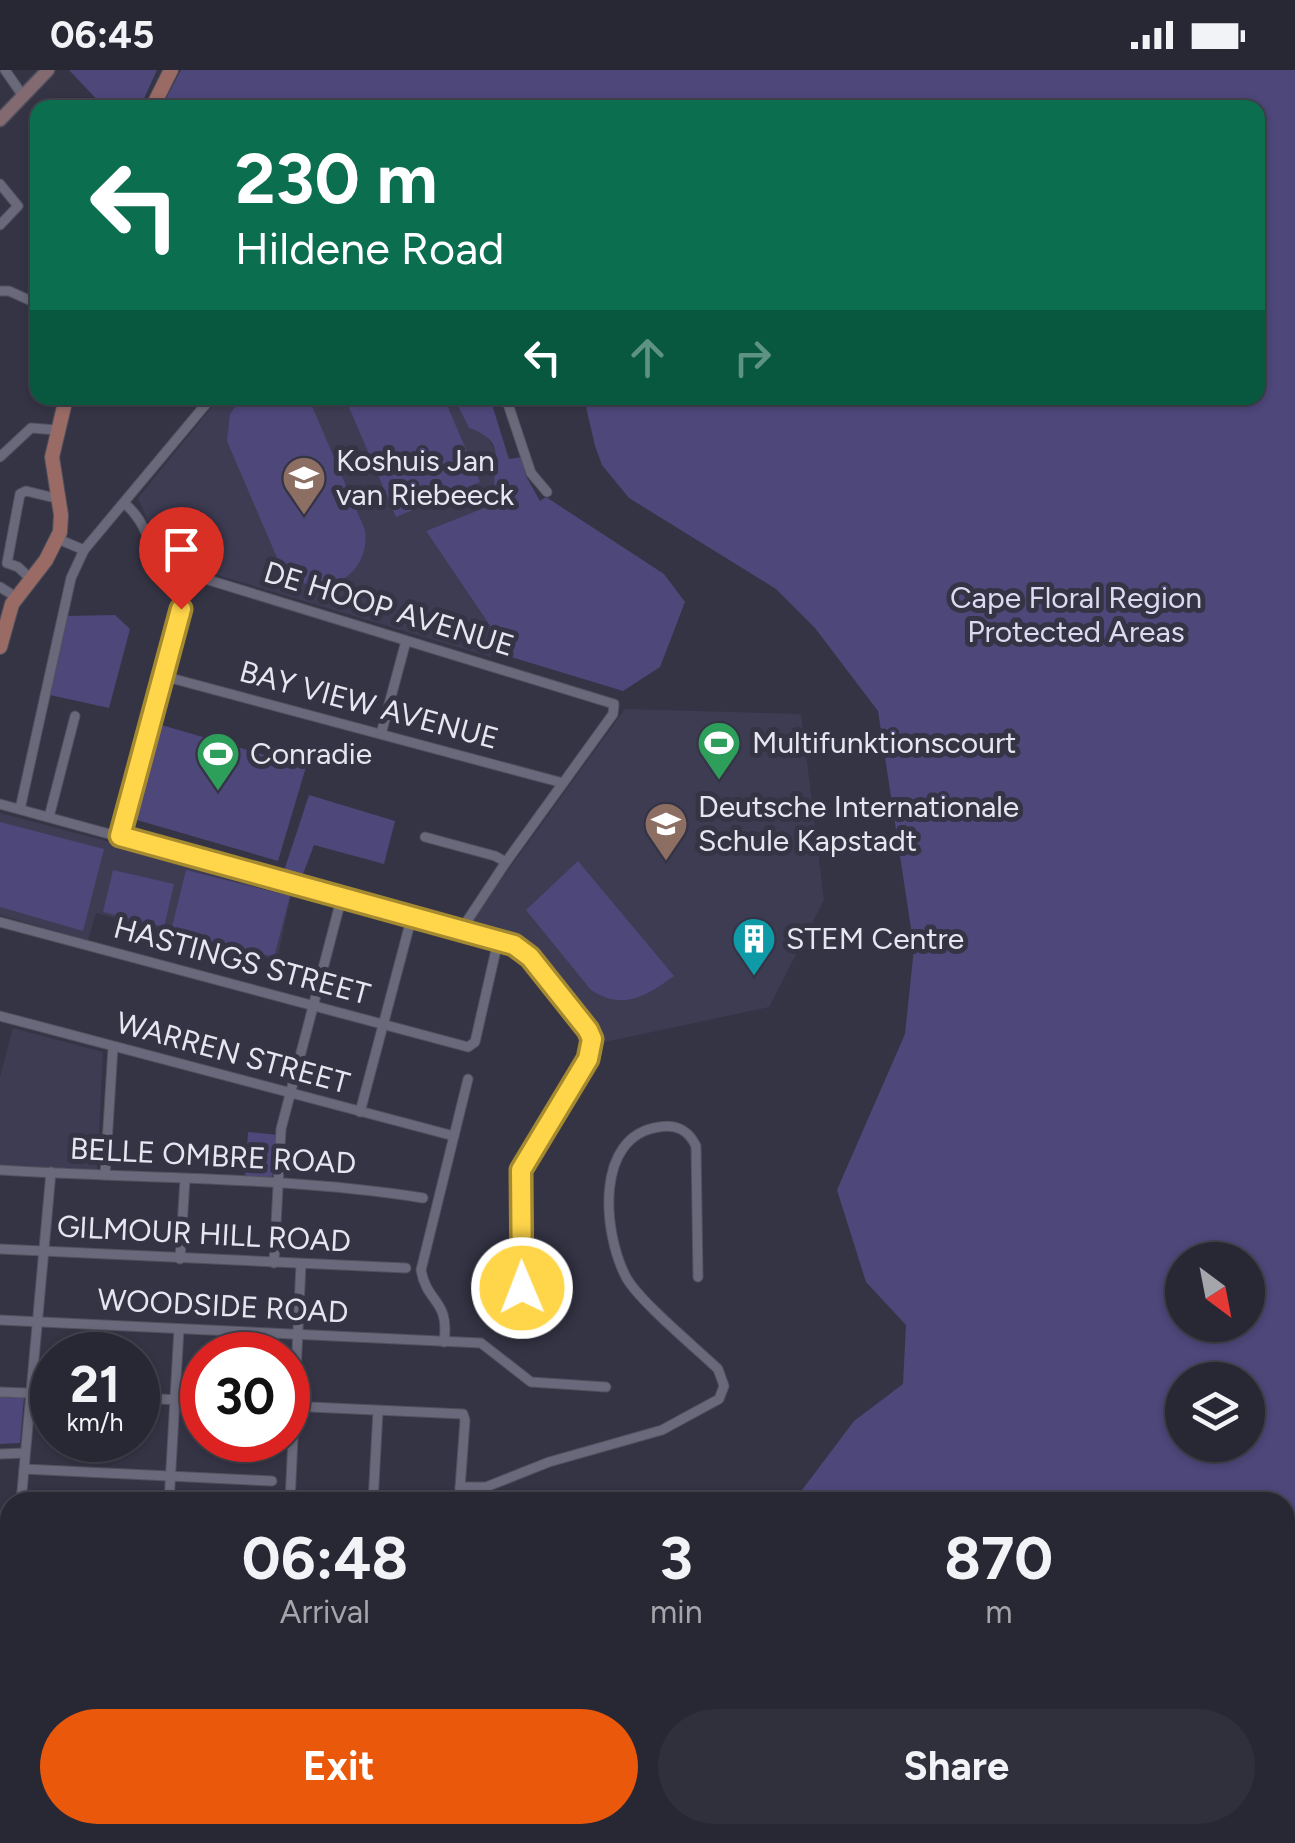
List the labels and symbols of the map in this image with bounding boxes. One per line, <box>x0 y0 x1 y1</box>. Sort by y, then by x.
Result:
place label: Koshuis Jan van Riebeeck <box>336 442 514 513</box>
school or university icon: Koshuis Jan van Riebeeck <box>281 455 327 516</box>
pin <box>139 507 224 610</box>
street label: DE HOOP AVENUE <box>260 553 519 664</box>
park label: Cape Floral Region Protected Areas <box>950 579 1202 650</box>
street label: BAY VIEW AVENUE <box>236 652 503 757</box>
sports icon: Multifunktionscourt <box>696 720 742 781</box>
place label: Multifunktionscourt <box>752 724 1016 761</box>
sports icon: Conradie <box>195 731 241 792</box>
place label: Conradie <box>250 735 372 772</box>
place label: Deutsche Internationale Schule Kapstadt <box>698 788 1019 859</box>
school or university icon: Deutsche Internationale Schule Kapstadt <box>643 801 689 862</box>
street label: HASTINGS STREET <box>110 909 375 1013</box>
building icon: STEM Centre <box>731 916 777 977</box>
place label: STEM Centre <box>786 920 964 957</box>
street label: WARREN STREET <box>112 1004 354 1102</box>
street label: BELLE OMBRE ROAD <box>69 1130 357 1181</box>
street label: GILMOUR HILL ROAD <box>56 1207 352 1260</box>
position arrow <box>470 1236 574 1340</box>
north arrow <box>1165 1242 1265 1342</box>
street label: WOODSIDE ROAD <box>97 1280 350 1331</box>
speed limit sign: 30 <box>180 1332 310 1462</box>

